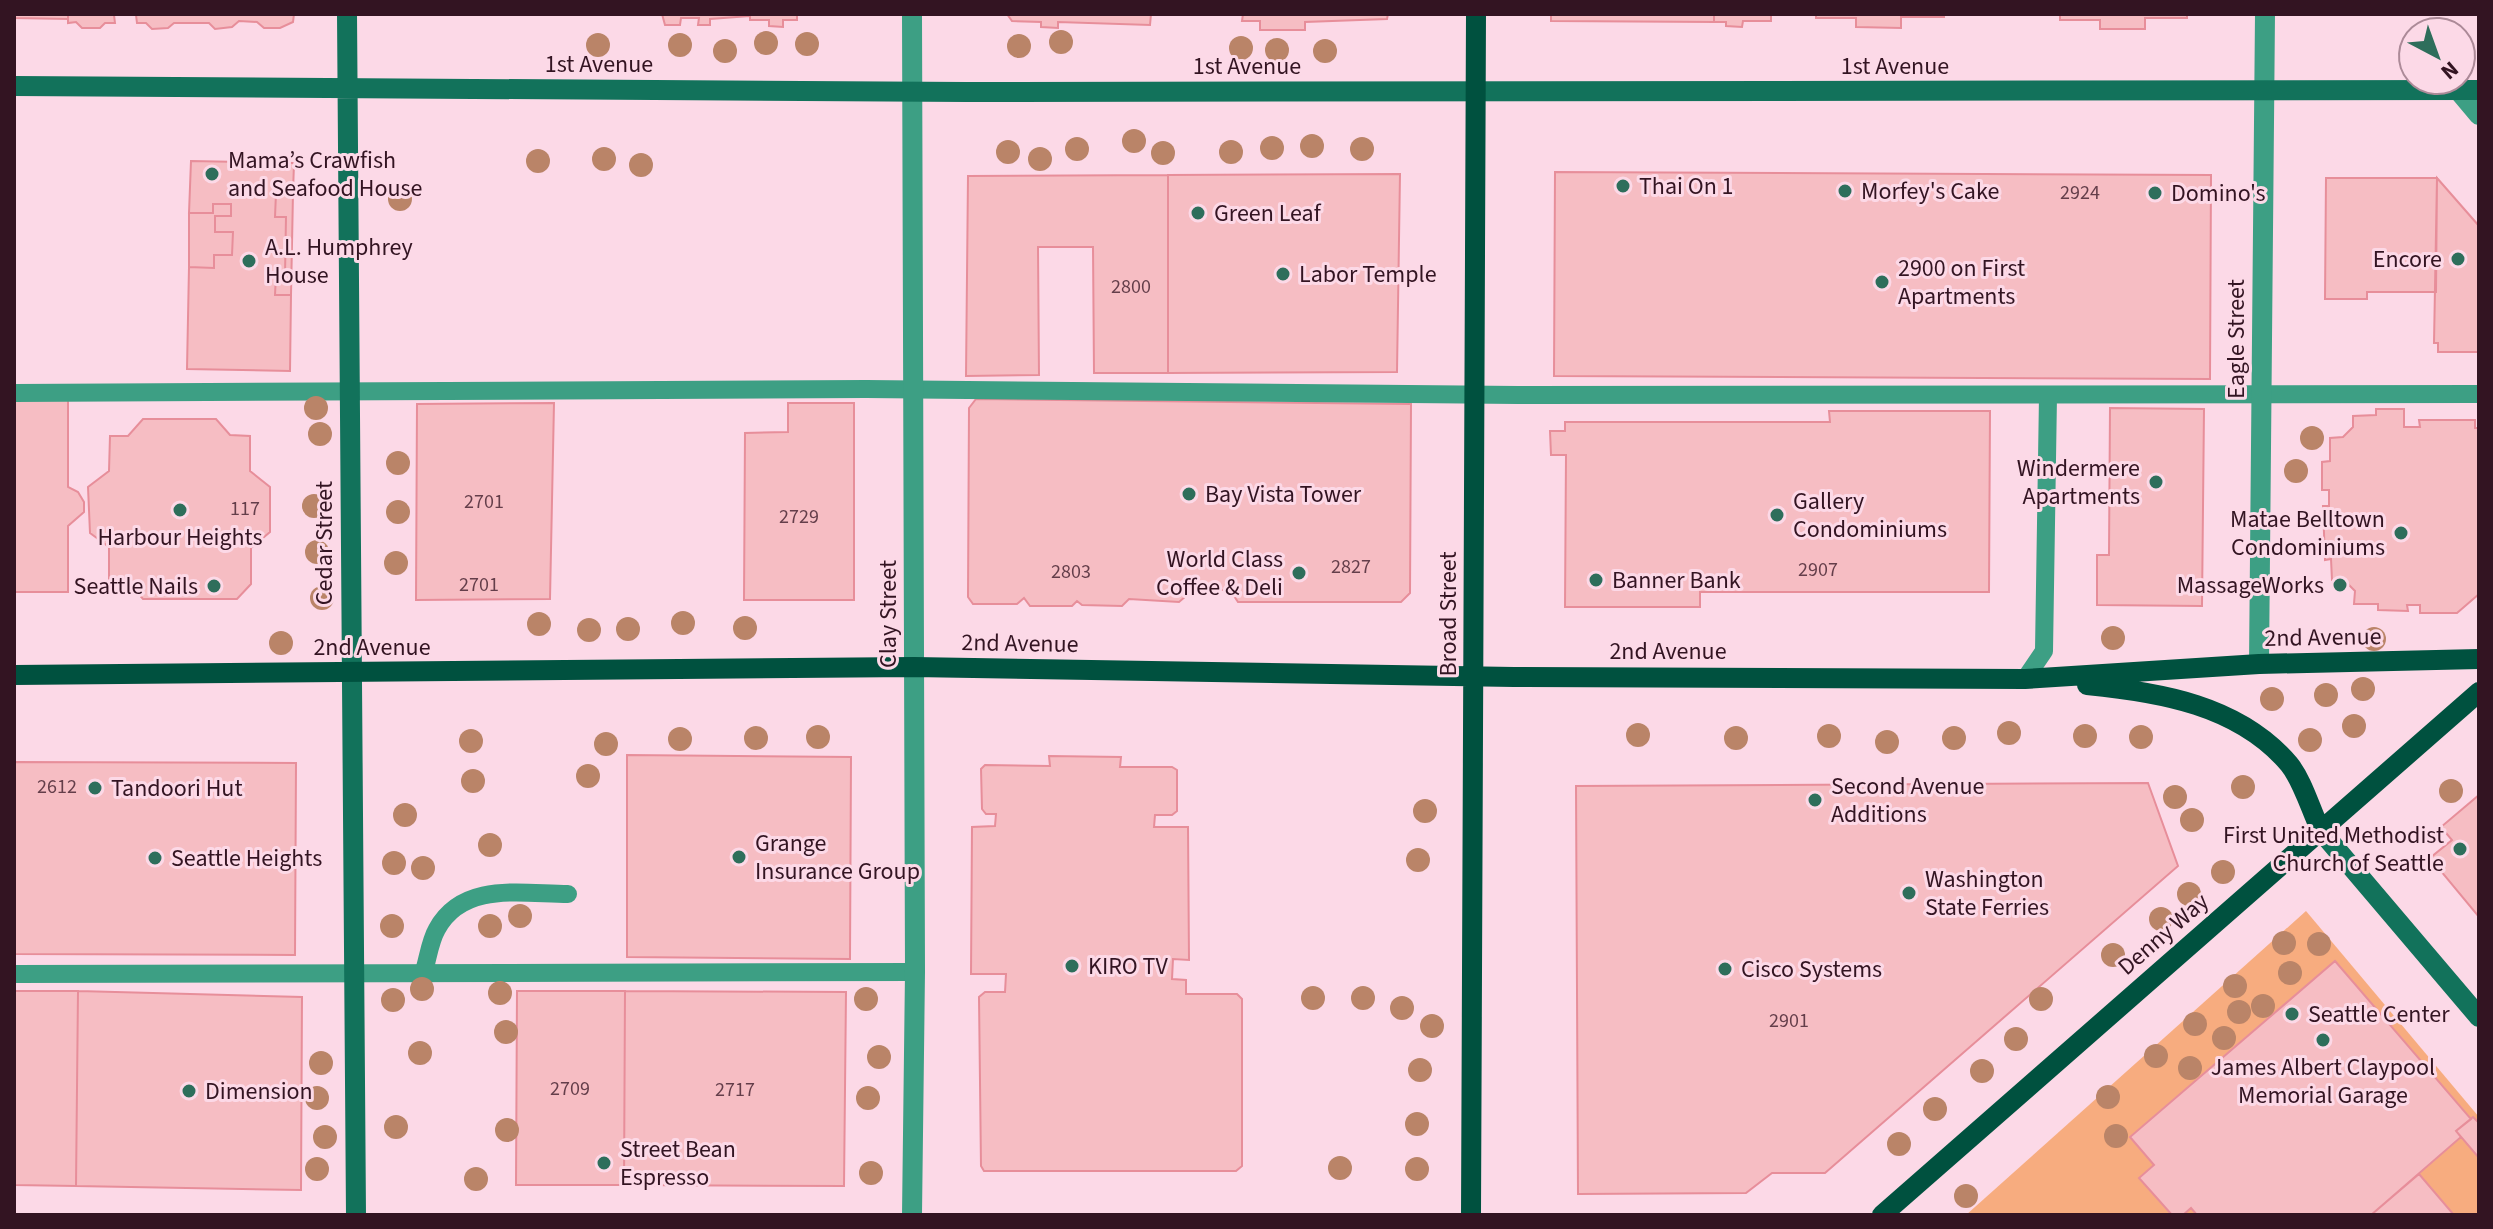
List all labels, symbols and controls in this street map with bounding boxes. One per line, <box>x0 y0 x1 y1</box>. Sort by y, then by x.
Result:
north arrow <box>2397 16 2477 96</box>
street label: 1st Avenue <box>545 47 653 82</box>
street label: 1st Avenue <box>1193 49 1301 84</box>
street label: 1st Avenue <box>1841 49 1949 84</box>
text: N <box>2433 53 2465 87</box>
place label: Mama’s Crawfish and Seafood House <box>228 143 422 206</box>
marker: Mama’s Crawfish and Seafood House <box>203 165 221 183</box>
place label: Thai On 1 <box>1639 169 1734 204</box>
place label: Morfey's Cake <box>1861 174 1999 209</box>
place label: Domino's <box>2171 176 2266 211</box>
marker: Thai On 1 <box>1614 177 1632 195</box>
house number: 2924 <box>2060 179 2100 207</box>
marker: Morfey's Cake <box>1836 182 1854 200</box>
marker: Domino's <box>2146 184 2164 202</box>
place label: Green Leaf <box>1214 196 1322 231</box>
marker: Green Leaf <box>1189 204 1207 222</box>
place label: A.L. Humphrey House <box>265 230 413 293</box>
place label: Encore <box>2373 242 2442 277</box>
marker: Encore <box>2449 250 2467 268</box>
place label: 2900 on First Apartments <box>1898 251 2025 314</box>
marker: A.L. Humphrey House <box>240 252 258 270</box>
place label: Labor Temple <box>1299 257 1437 292</box>
marker: Labor Temple <box>1274 265 1292 283</box>
house number: 2800 <box>1111 273 1151 301</box>
marker: 2900 on First Apartments <box>1873 273 1891 291</box>
street label: Eagle Street <box>2219 279 2254 399</box>
place label: Windermere Apartments <box>2017 451 2140 514</box>
marker: Windermere Apartments <box>2147 473 2165 491</box>
place label: Bay Vista Tower <box>1205 477 1362 512</box>
street label: Cedar Street <box>307 481 342 605</box>
place label: Gallery Condominiums <box>1793 484 1947 547</box>
marker: Bay Vista Tower <box>1180 485 1198 503</box>
house number: 2701 <box>464 488 504 516</box>
house number: 117 <box>230 495 260 523</box>
marker: Harbour Heights <box>171 501 189 519</box>
place label: Matae Belltown Condominiums <box>2230 502 2385 565</box>
house number: 2729 <box>779 503 819 531</box>
marker: Gallery Condominiums <box>1768 506 1786 524</box>
place label: Harbour Heights <box>97 520 263 555</box>
marker: Matae Belltown Condominiums <box>2392 524 2410 542</box>
place label: World Class Coffee & Deli <box>1156 542 1283 605</box>
street label: Broad Street <box>1431 551 1466 677</box>
house number: 2827 <box>1331 553 1371 581</box>
house number: 2907 <box>1798 556 1838 584</box>
house number: 2803 <box>1051 558 1091 586</box>
street label: Clay Street <box>871 560 906 668</box>
place label: Banner Bank <box>1612 563 1741 598</box>
marker: World Class Coffee & Deli <box>1290 564 1308 582</box>
place label: MassageWorks <box>2177 568 2324 603</box>
place label: Seattle Nails <box>74 569 198 604</box>
house number: 2701 <box>459 571 499 599</box>
marker: Banner Bank <box>1587 571 1605 589</box>
marker: MassageWorks <box>2331 576 2349 594</box>
marker: Seattle Nails <box>205 577 223 595</box>
street label: 2nd Avenue <box>2264 619 2382 656</box>
street label: 2nd Avenue <box>961 625 1079 662</box>
street label: 2nd Avenue <box>313 630 431 665</box>
street label: 2nd Avenue <box>1609 634 1727 669</box>
place label: Second Avenue Additions <box>1831 769 1984 832</box>
place label: Tandoori Hut <box>111 771 243 806</box>
house number: 2612 <box>37 773 77 801</box>
marker: Tandoori Hut <box>86 779 104 797</box>
marker: Second Avenue Additions <box>1806 791 1824 809</box>
place label: First United Methodist Church of Seattle <box>2223 818 2444 881</box>
place label: Grange Insurance Group <box>755 826 920 889</box>
marker: First United Methodist Church of Seattle <box>2451 840 2469 858</box>
place label: Seattle Heights <box>171 841 322 876</box>
marker: Grange Insurance Group <box>730 848 748 866</box>
marker: Seattle Heights <box>146 849 164 867</box>
place label: Washington State Ferries <box>1925 862 2049 925</box>
marker: Washington State Ferries <box>1900 884 1918 902</box>
street label: Denny Way <box>2110 885 2217 984</box>
place label: KIRO TV <box>1088 949 1168 984</box>
place label: Cisco Systems <box>1741 952 1882 987</box>
marker: KIRO TV <box>1063 957 1081 975</box>
marker: Cisco Systems <box>1716 960 1734 978</box>
place label: Seattle Center <box>2308 997 2450 1032</box>
marker: Seattle Center <box>2283 1005 2301 1023</box>
house number: 2901 <box>1769 1007 1809 1035</box>
marker: James Albert Claypool Memorial Garage <box>2314 1031 2332 1049</box>
place label: James Albert Claypool Memorial Garage <box>2211 1050 2435 1113</box>
place label: Dimension <box>205 1074 313 1109</box>
house number: 2709 <box>550 1075 590 1103</box>
house number: 2717 <box>715 1076 755 1104</box>
marker: Dimension <box>180 1082 198 1100</box>
place label: Street Bean Espresso <box>620 1132 736 1195</box>
marker: Street Bean Espresso <box>595 1154 613 1172</box>

